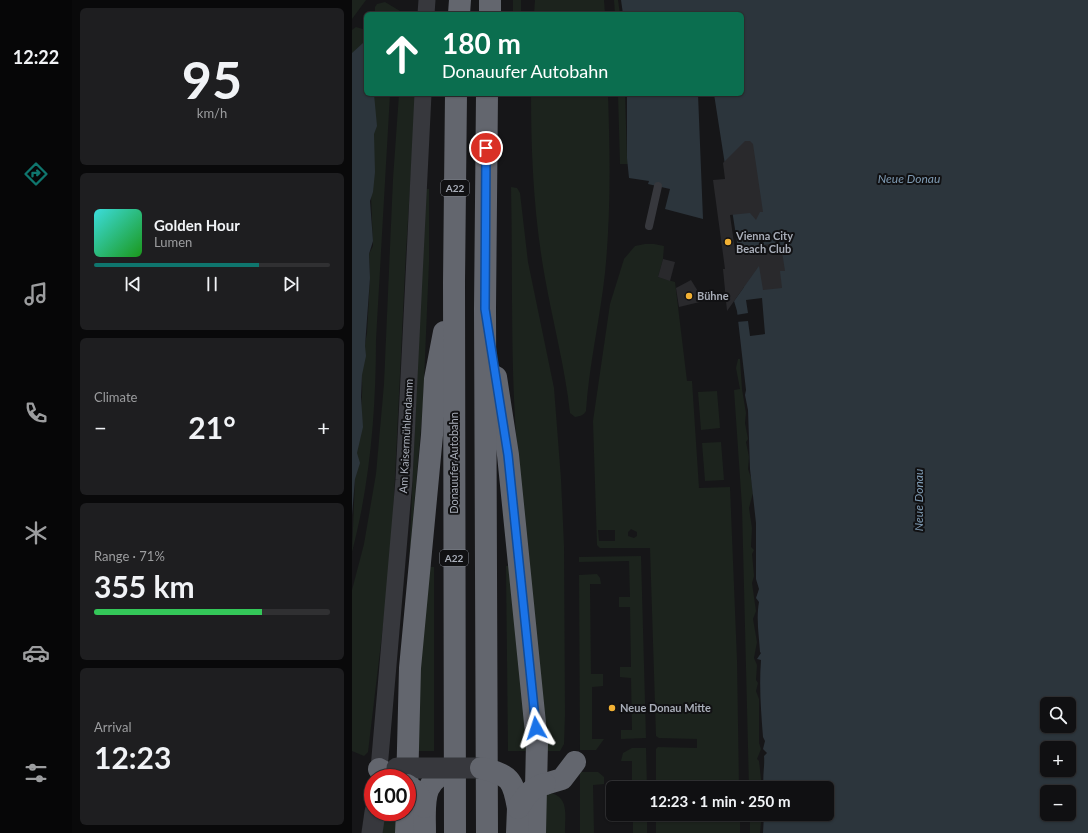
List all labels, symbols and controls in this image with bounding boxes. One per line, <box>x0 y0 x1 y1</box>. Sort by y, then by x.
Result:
text: 180 m <box>442 26 521 60</box>
icon: ahead <box>376 28 428 80</box>
text: 12:22 <box>13 46 59 68</box>
text: 95 <box>182 48 242 110</box>
text: Donauufer Autobahn <box>442 60 608 82</box>
text: km/h <box>197 105 227 121</box>
pin <box>469 131 503 165</box>
icon: arrive <box>475 137 497 159</box>
icon: directions <box>22 160 50 188</box>
water label: Neue Donau <box>878 171 940 186</box>
road number: A22 <box>441 180 469 196</box>
text: Golden Hour <box>154 216 240 234</box>
place label: Vienna City Beach Club <box>735 229 793 255</box>
text: Lumen <box>154 234 192 250</box>
marker: Vienna City Beach Club <box>723 237 733 247</box>
icon: previous <box>122 273 144 295</box>
icon: pause <box>201 273 223 295</box>
icon: next <box>280 273 302 295</box>
icon: music <box>22 280 50 308</box>
place label: Bühne <box>697 289 729 302</box>
marker: Bühne <box>684 291 694 301</box>
street label: Am Kaisermühlendamm <box>396 378 415 494</box>
text: Climate <box>94 389 137 405</box>
icon: phone <box>22 399 50 427</box>
text: 21° <box>188 409 236 445</box>
street label: Donauufer Autobahn <box>447 412 460 514</box>
text: − <box>94 414 107 441</box>
text: + <box>317 414 330 441</box>
water label: Neue Donau <box>911 469 926 531</box>
icon: climate <box>22 519 50 547</box>
text: Range · 71% <box>94 548 165 564</box>
road number: A22 <box>440 550 468 566</box>
text: 355 km <box>94 568 195 604</box>
icon: car <box>22 639 50 667</box>
map controls <box>1040 697 1076 821</box>
button: search <box>1040 697 1076 733</box>
place label: Neue Donau Mitte <box>620 701 711 714</box>
marker: Neue Donau Mitte <box>607 703 617 713</box>
position arrow <box>515 707 557 749</box>
text: Arrival <box>94 719 131 735</box>
text: 12:23 <box>94 739 171 775</box>
button: + <box>1040 741 1076 777</box>
icon: filters <box>22 759 50 787</box>
speed limit sign: 100 <box>364 769 416 821</box>
button: − <box>1040 785 1076 821</box>
text: 12:23 · 1 min · 250 m <box>650 792 790 810</box>

